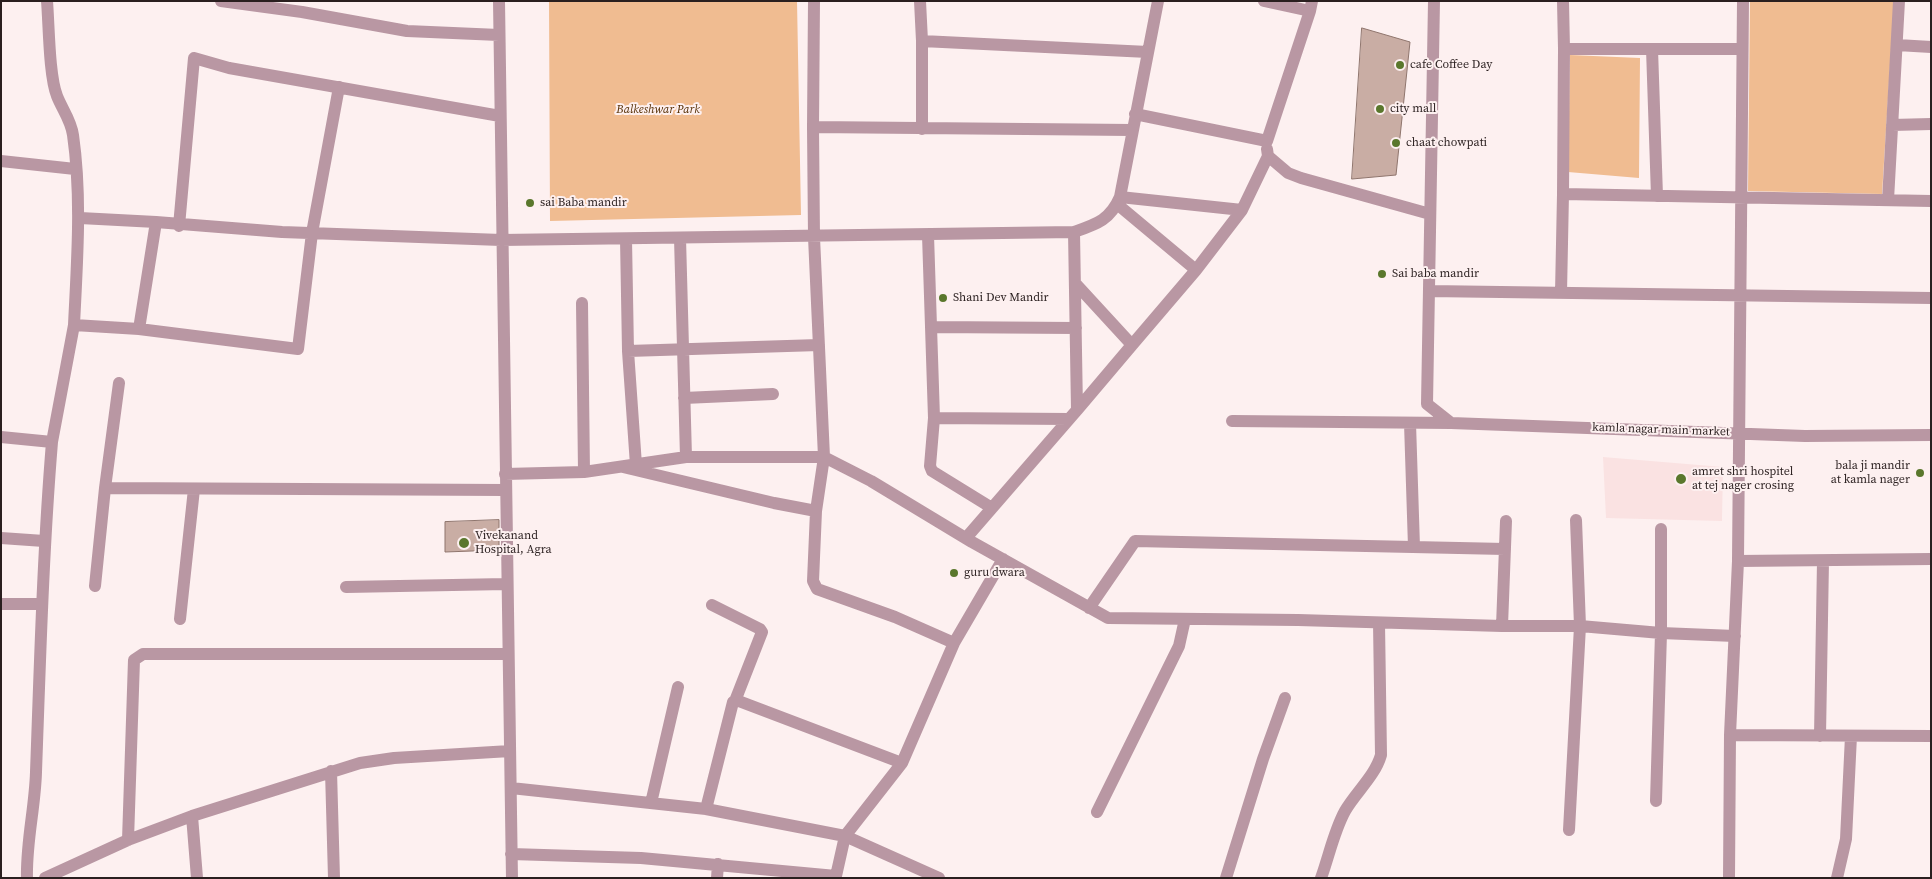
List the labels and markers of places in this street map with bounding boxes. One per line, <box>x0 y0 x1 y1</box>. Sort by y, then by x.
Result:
place label: cafe Coffee Day <box>1410 58 1493 72</box>
marker: cafe Coffee Day <box>1394 59 1406 71</box>
place label: city mall <box>1390 102 1436 116</box>
marker: city mall <box>1374 103 1386 115</box>
place label: chaat chowpati <box>1406 136 1487 150</box>
marker: chaat chowpati <box>1390 137 1402 149</box>
place label: sai Baba mandir <box>540 196 627 210</box>
marker: sai Baba mandir <box>524 197 536 209</box>
place label: Sai baba mandir <box>1392 267 1479 281</box>
marker: Sai baba mandir <box>1376 268 1388 280</box>
place label: Shani Dev Mandir <box>953 291 1049 305</box>
marker: Shani Dev Mandir <box>937 292 949 304</box>
place label: bala ji mandir at kamla nager <box>1831 459 1910 487</box>
place label: amret shri hospitel at tej nager crosing <box>1692 465 1794 493</box>
marker: bala ji mandir at kamla nager <box>1914 467 1926 479</box>
marker: amret shri hospitel at tej nager crosing <box>1674 472 1688 486</box>
place label: Vivekanand Hospital, Agra <box>475 529 552 557</box>
marker: Vivekanand Hospital, Agra <box>457 536 471 550</box>
place label: guru dwara <box>964 566 1025 580</box>
marker: guru dwara <box>948 567 960 579</box>

